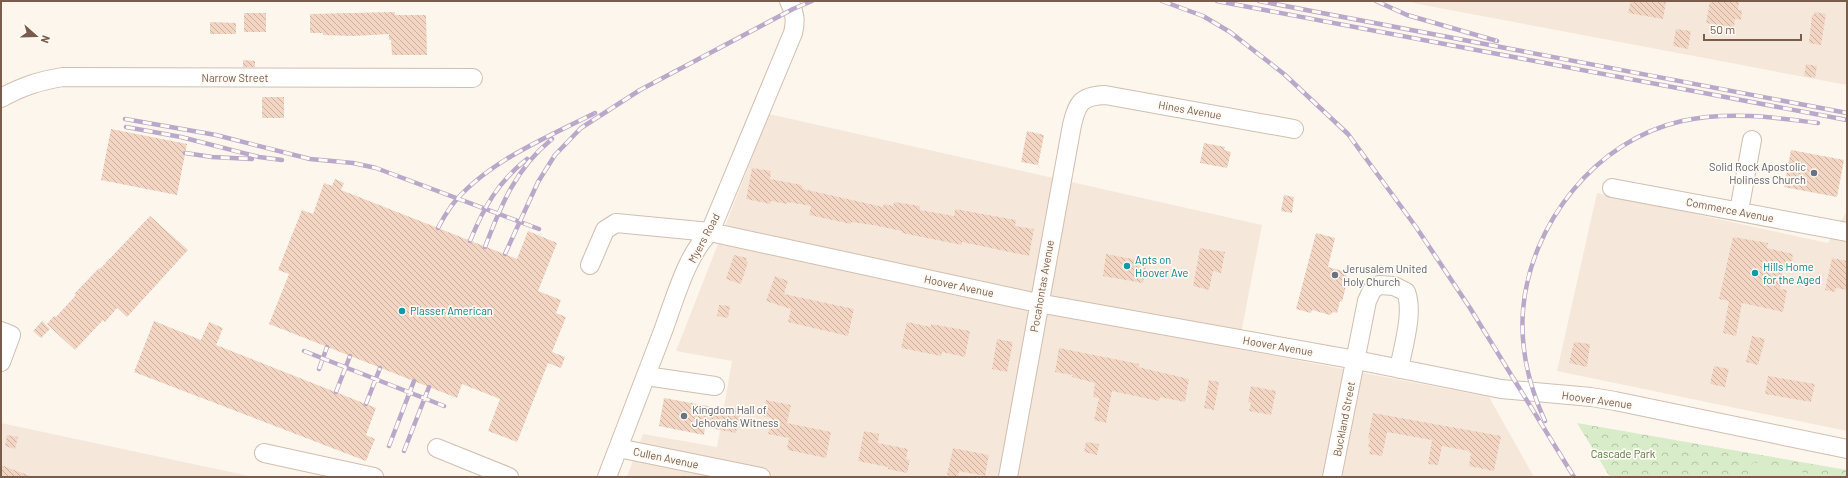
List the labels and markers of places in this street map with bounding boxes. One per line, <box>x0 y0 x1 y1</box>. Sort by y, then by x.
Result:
place label: Solid Rock Apostolic Holiness Church <box>1709 160 1806 186</box>
marker: Solid Rock Apostolic Holiness Church <box>1809 168 1819 178</box>
place label: Apts on Hoover Ave <box>1135 253 1188 279</box>
place label: Hills Home for the Aged <box>1763 260 1821 286</box>
marker: Apts on Hoover Ave <box>1122 261 1132 271</box>
place label: Jerusalem United Holy Church <box>1343 262 1427 288</box>
marker: Hills Home for the Aged <box>1750 268 1760 278</box>
marker: Jerusalem United Holy Church <box>1330 270 1340 280</box>
place label: Plasser American <box>410 304 493 317</box>
marker: Plasser American <box>397 306 407 316</box>
place label: Kingdom Hall of Jehovahs Witness <box>692 403 778 429</box>
marker: Kingdom Hall of Jehovahs Witness <box>679 411 689 421</box>

